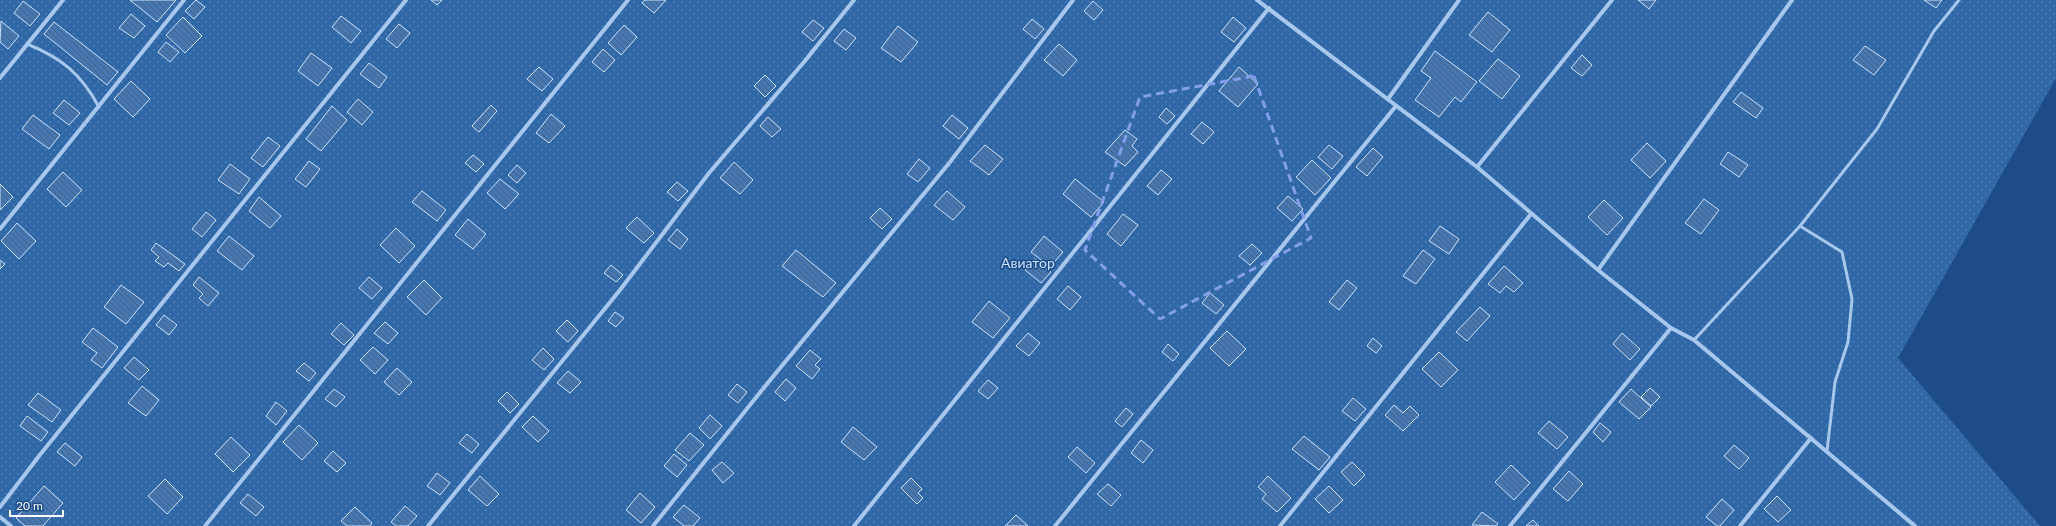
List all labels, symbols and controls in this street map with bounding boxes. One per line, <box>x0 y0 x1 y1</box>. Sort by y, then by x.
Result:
park label: Авиатор <box>1001 254 1055 271</box>
scale bar <box>10 492 63 518</box>
text: 20 m <box>16 498 43 513</box>

